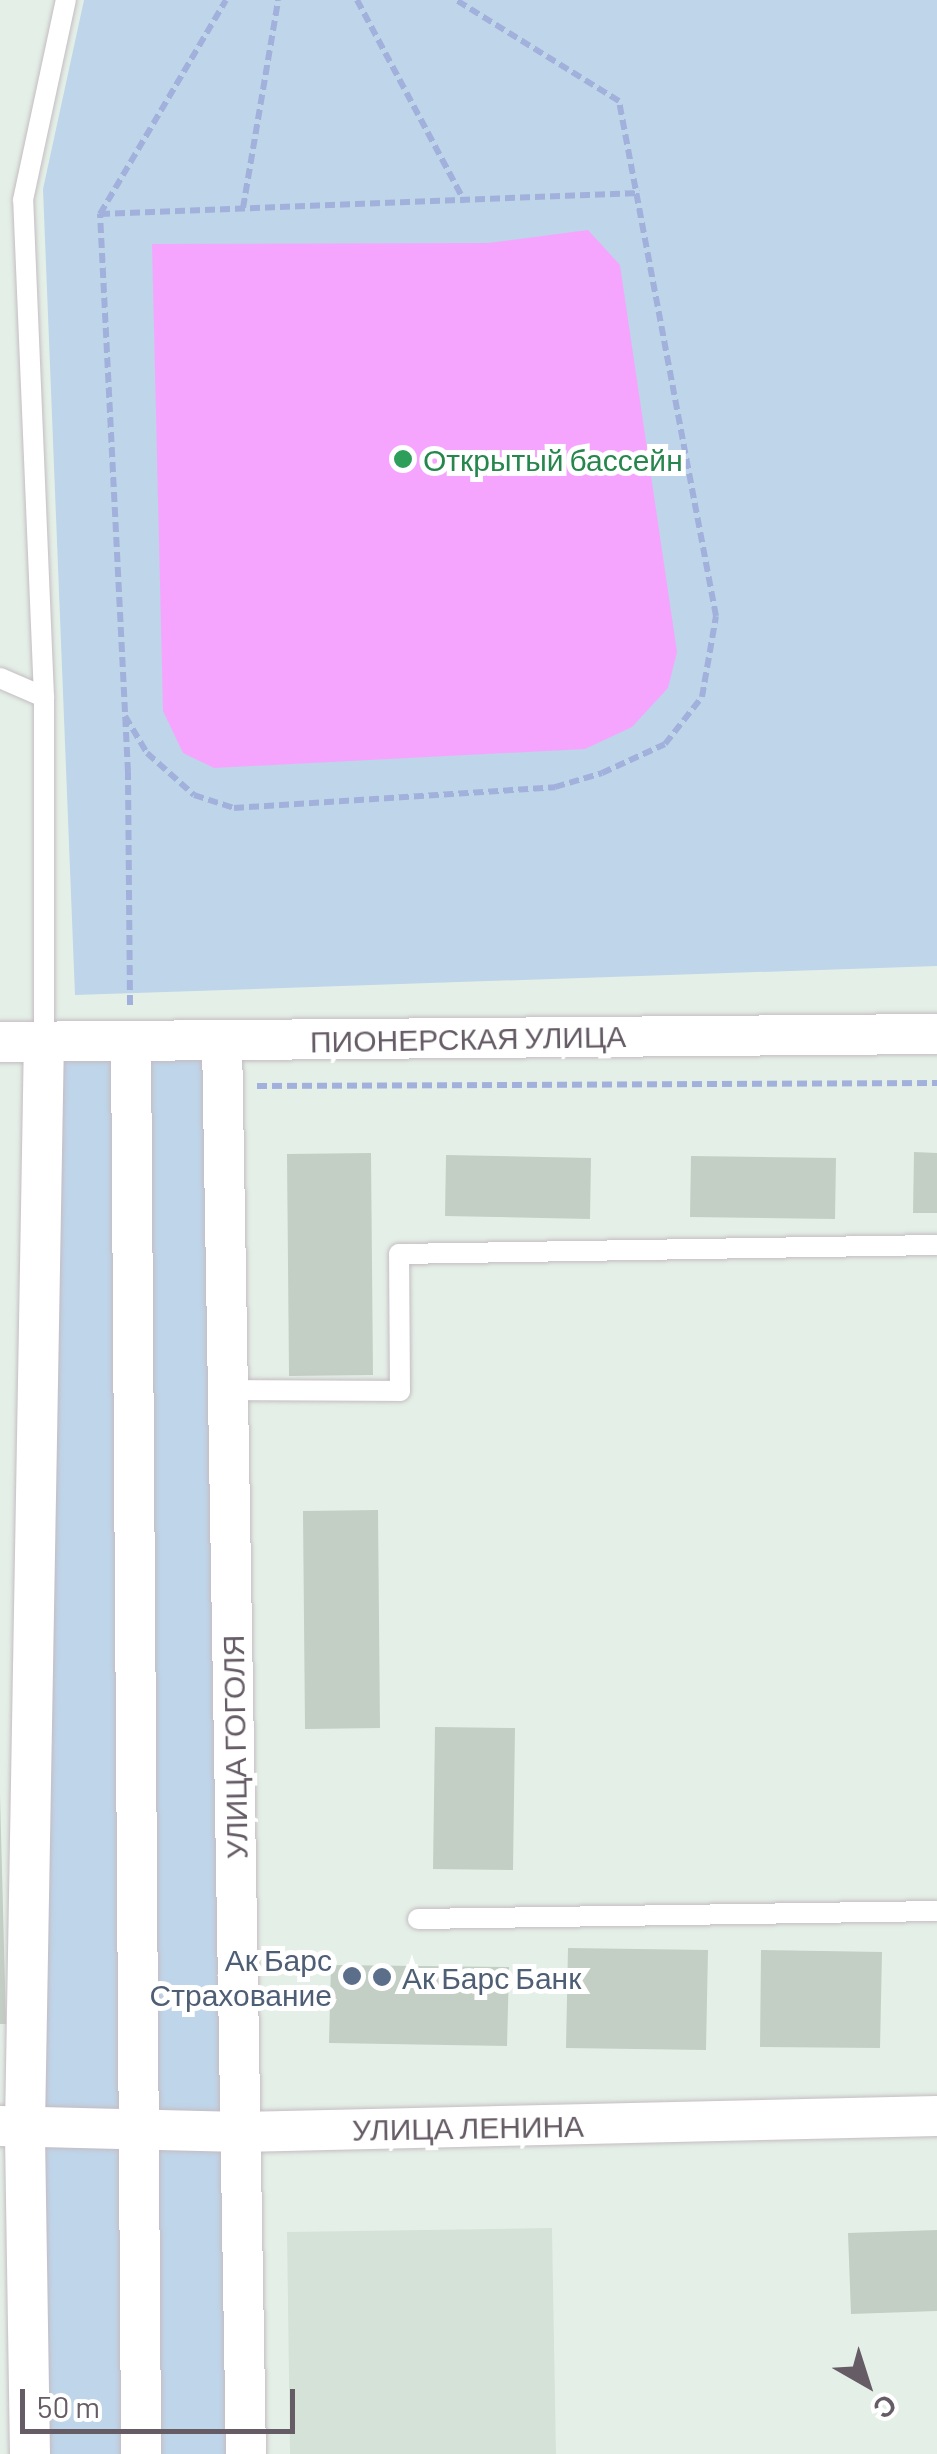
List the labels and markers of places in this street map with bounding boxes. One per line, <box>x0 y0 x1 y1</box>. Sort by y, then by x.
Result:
place label: Открытый бассейн <box>423 441 683 477</box>
marker: Открытый бассейн <box>392 448 414 470</box>
place label: Ак Барс Страхование <box>150 1941 332 2012</box>
place label: Ак Барс Банк <box>402 1959 581 1995</box>
marker: Ак Барс Страхование <box>341 1965 363 1987</box>
marker: Ак Барс Банк <box>371 1966 393 1988</box>

